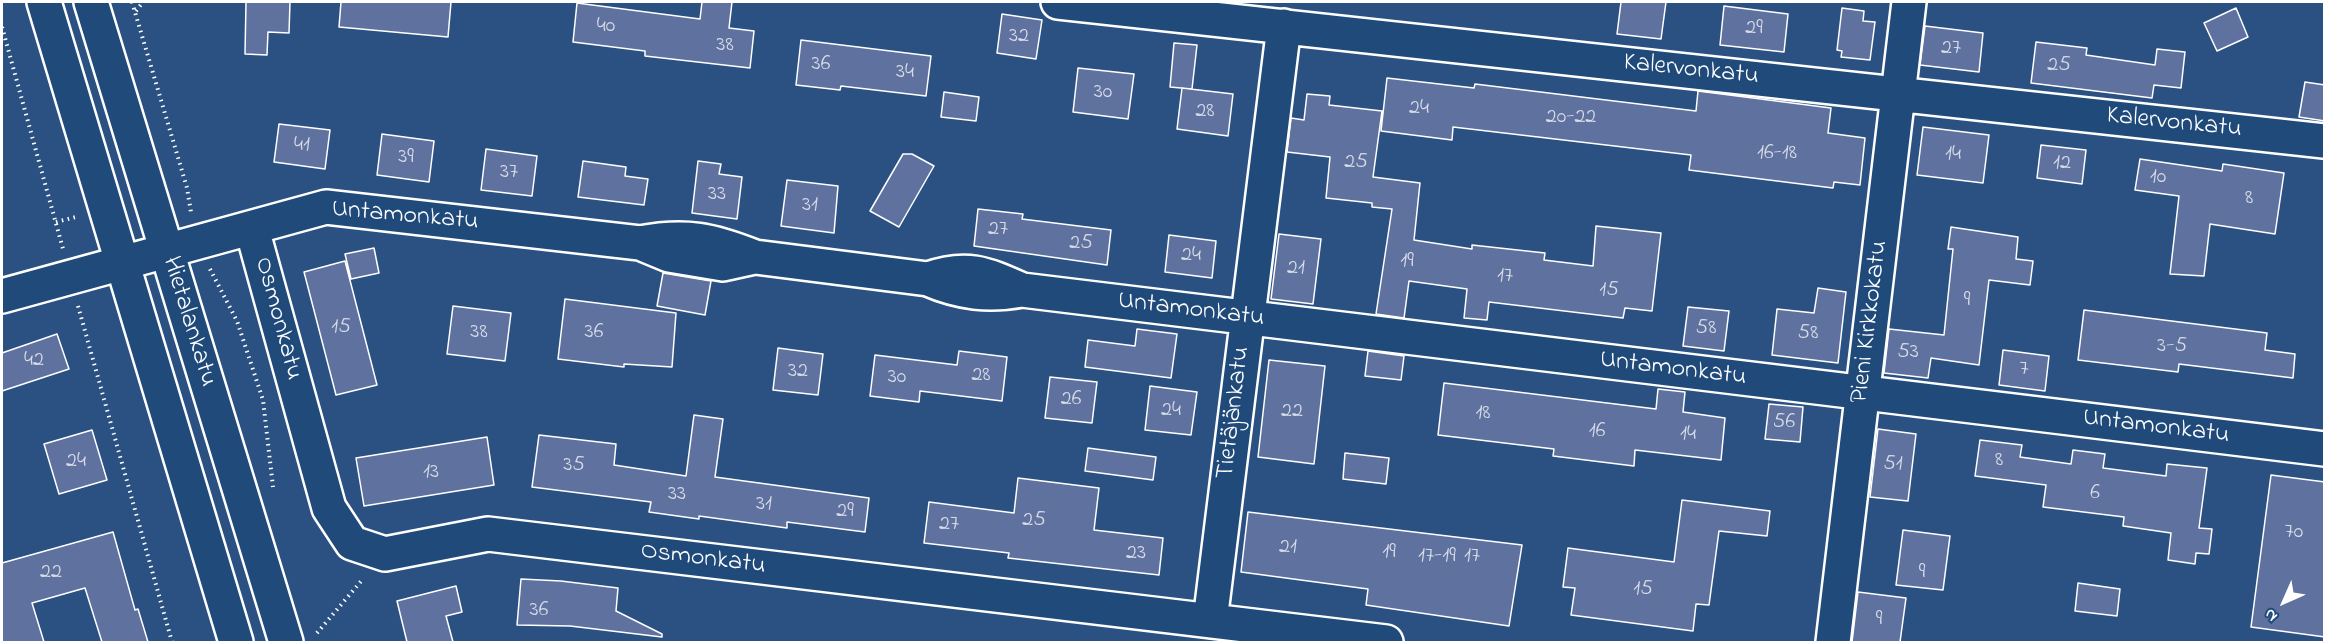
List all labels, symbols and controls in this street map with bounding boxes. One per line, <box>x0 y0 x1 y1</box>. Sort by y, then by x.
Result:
house number: 40 <box>597 14 615 40</box>
house number: 29 <box>1745 16 1763 42</box>
house number: 32 <box>1009 24 1029 50</box>
house number: 38 <box>716 33 734 59</box>
house number: 27 <box>1941 36 1961 62</box>
street label: Kalervonkatu <box>1622 48 1760 94</box>
house number: 36 <box>812 52 830 78</box>
house number: 25 <box>2047 53 2071 79</box>
house number: 34 <box>896 60 914 86</box>
house number: 30 <box>1094 80 1112 106</box>
house number: 24 <box>1409 96 1429 122</box>
house number: 28 <box>1195 99 1215 125</box>
street label: Kalervonkatu <box>2105 101 2243 147</box>
house number: 20-22 <box>1546 105 1596 131</box>
house number: 41 <box>294 133 310 159</box>
house number: 16-18 <box>1757 141 1797 167</box>
house number: 14 <box>1945 142 1961 168</box>
house number: 39 <box>398 145 414 171</box>
house number: 25 <box>1344 150 1368 176</box>
house number: 12 <box>2053 151 2071 177</box>
house number: 37 <box>500 160 518 186</box>
house number: 10 <box>2150 165 2166 191</box>
house number: 33 <box>708 182 726 208</box>
house number: 8 <box>2245 186 2253 212</box>
house number: 31 <box>802 193 818 219</box>
street label: Untamonkatu <box>330 195 480 239</box>
house number: 27 <box>988 217 1008 243</box>
house number: 25 <box>1069 231 1093 257</box>
street label: Pieni Kirkkokatu <box>1846 239 1896 405</box>
house number: 24 <box>1181 243 1201 269</box>
house number: 19 <box>1400 249 1414 275</box>
street label: Hietalankatu <box>153 253 223 391</box>
street label: Osmonkatu <box>246 254 308 384</box>
house number: 21 <box>1287 256 1305 282</box>
house number: 17 <box>1497 264 1513 290</box>
house number: 15 <box>1599 278 1619 304</box>
street label: Untamonkatu <box>1116 287 1266 335</box>
house number: 9 <box>1964 288 1970 314</box>
house number: 15 <box>331 315 351 341</box>
house number: 58 <box>1696 316 1716 342</box>
house number: 38 <box>470 320 488 346</box>
house number: 36 <box>585 320 603 346</box>
house number: 58 <box>1798 321 1818 347</box>
house number: 3-5 <box>2157 334 2187 360</box>
house number: 53 <box>1897 340 1919 366</box>
street label: Tietäjänkatu <box>1211 345 1259 481</box>
street label: Untamonkatu <box>1598 346 1748 394</box>
house number: 42 <box>24 348 44 374</box>
house number: 7 <box>2019 357 2029 383</box>
house number: 32 <box>788 359 808 385</box>
house number: 28 <box>971 363 991 389</box>
house number: 30 <box>888 365 906 391</box>
house number: 26 <box>1061 387 1081 413</box>
house number: 24 <box>1161 398 1181 424</box>
house number: 22 <box>1281 399 1303 425</box>
house number: 18 <box>1475 401 1491 427</box>
street label: Untamonkatu <box>2081 404 2231 452</box>
house number: 56 <box>1773 410 1795 436</box>
house number: 16 <box>1589 419 1605 445</box>
house number: 14 <box>1680 422 1696 448</box>
house number: 8 <box>1995 448 2003 474</box>
house number: 24 <box>66 449 86 475</box>
house number: 51 <box>1883 452 1903 478</box>
house number: 35 <box>563 453 585 479</box>
house number: 13 <box>423 460 439 486</box>
house number: 6 <box>2090 481 2100 507</box>
house number: 33 <box>668 482 686 508</box>
house number: 31 <box>756 492 772 518</box>
house number: 29 <box>836 499 854 525</box>
house number: 25 <box>1022 508 1046 534</box>
house number: 27 <box>939 512 959 538</box>
house number: 70 <box>2285 520 2303 546</box>
house number: 21 <box>1279 535 1297 561</box>
street label: Osmonkatu <box>639 537 767 583</box>
house number: 19 <box>1382 540 1396 566</box>
house number: 23 <box>1126 541 1146 567</box>
house number: 17-19 <box>1418 544 1456 570</box>
house number: 17 <box>1464 544 1480 570</box>
house number: 22 <box>40 560 62 586</box>
house number: 9 <box>1919 560 1925 586</box>
north arrow <box>2254 572 2314 632</box>
house number: 15 <box>1633 577 1653 603</box>
house number: 36 <box>530 598 548 624</box>
text: N <box>2259 602 2284 627</box>
house number: 9 <box>1876 607 1882 633</box>

